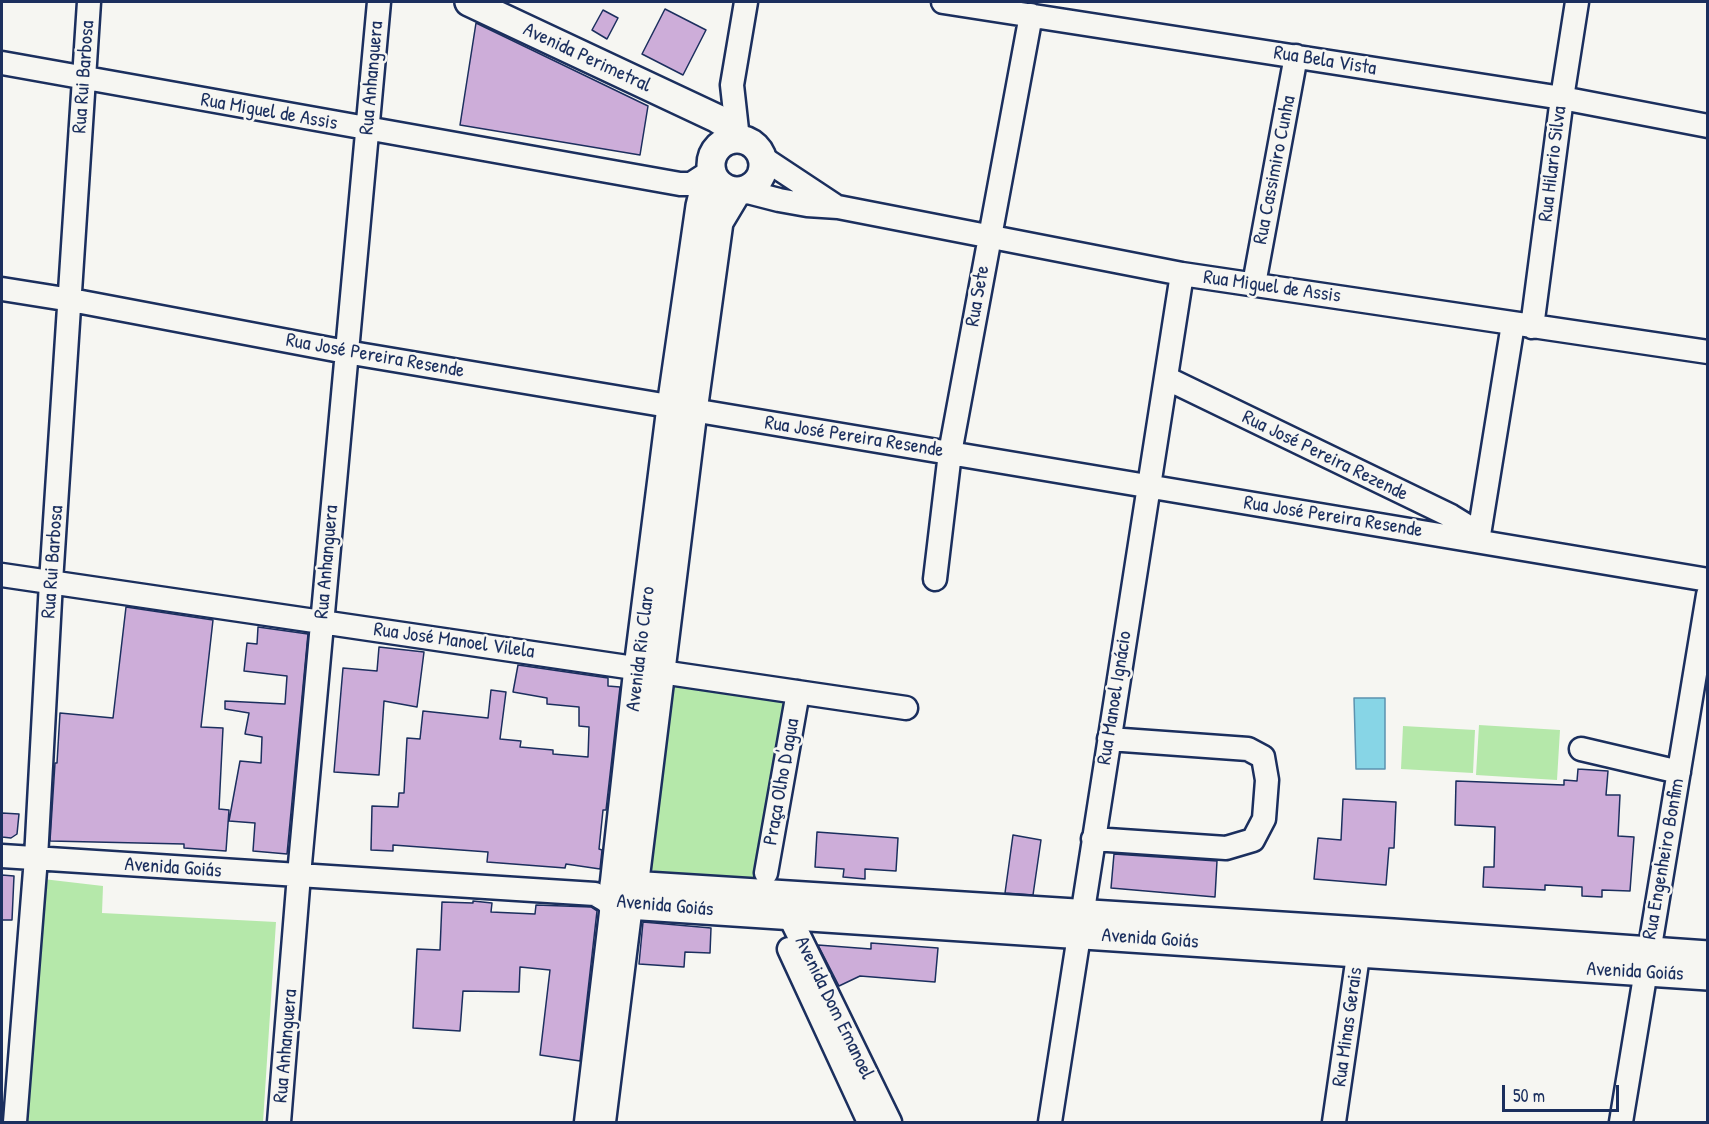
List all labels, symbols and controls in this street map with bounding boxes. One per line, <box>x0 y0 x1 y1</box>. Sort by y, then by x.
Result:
street label: Avenida Perimetral <box>519 18 655 98</box>
street label: Rua Rui Barbosa <box>68 20 100 134</box>
street label: Rua Anhanguera <box>355 20 389 136</box>
street label: Rua Bela Vista <box>1272 41 1378 81</box>
street label: Rua Miguel de Assis <box>199 88 339 136</box>
street label: Rua Cassimiro Cunha <box>1249 94 1301 246</box>
street label: Rua Hilario Silva <box>1534 105 1572 223</box>
street label: Rua Sete <box>961 264 995 328</box>
street label: Rua Miguel de Assis <box>1202 265 1342 309</box>
street label: Rua José Pereira Resende <box>284 329 466 383</box>
street label: Rua José Pereira Rezende <box>1238 405 1412 507</box>
street label: Rua José Pereira Resende <box>763 411 945 463</box>
street label: Rua José Pereira Resende <box>1242 491 1424 543</box>
street label: Rua Anhanguera <box>310 504 344 620</box>
street label: Rua Rui Barbosa <box>37 505 69 619</box>
street label: Avenida Rio Claro <box>621 585 661 713</box>
street label: Rua José Manoel Vilela <box>372 618 536 664</box>
street label: Rua Manoel Ignácio <box>1093 629 1137 767</box>
street label: Praça Olho D'agua <box>759 717 805 847</box>
street label: Rua Engenheiro Bonfim <box>1638 776 1690 942</box>
street label: Avenida Goiás <box>124 853 222 883</box>
street label: Avenida Goiás <box>616 890 714 922</box>
street label: Avenida Goiás <box>1101 924 1199 954</box>
street label: Avenida Dom Emanoel <box>789 933 879 1083</box>
street label: Avenida Goiás <box>1586 957 1684 987</box>
street label: Rua Minas Gerais <box>1328 966 1368 1088</box>
street label: Rua Anhanguera <box>269 988 303 1104</box>
scale bar <box>1505 1073 1622 1111</box>
text: 50 m <box>1513 1083 1545 1108</box>

